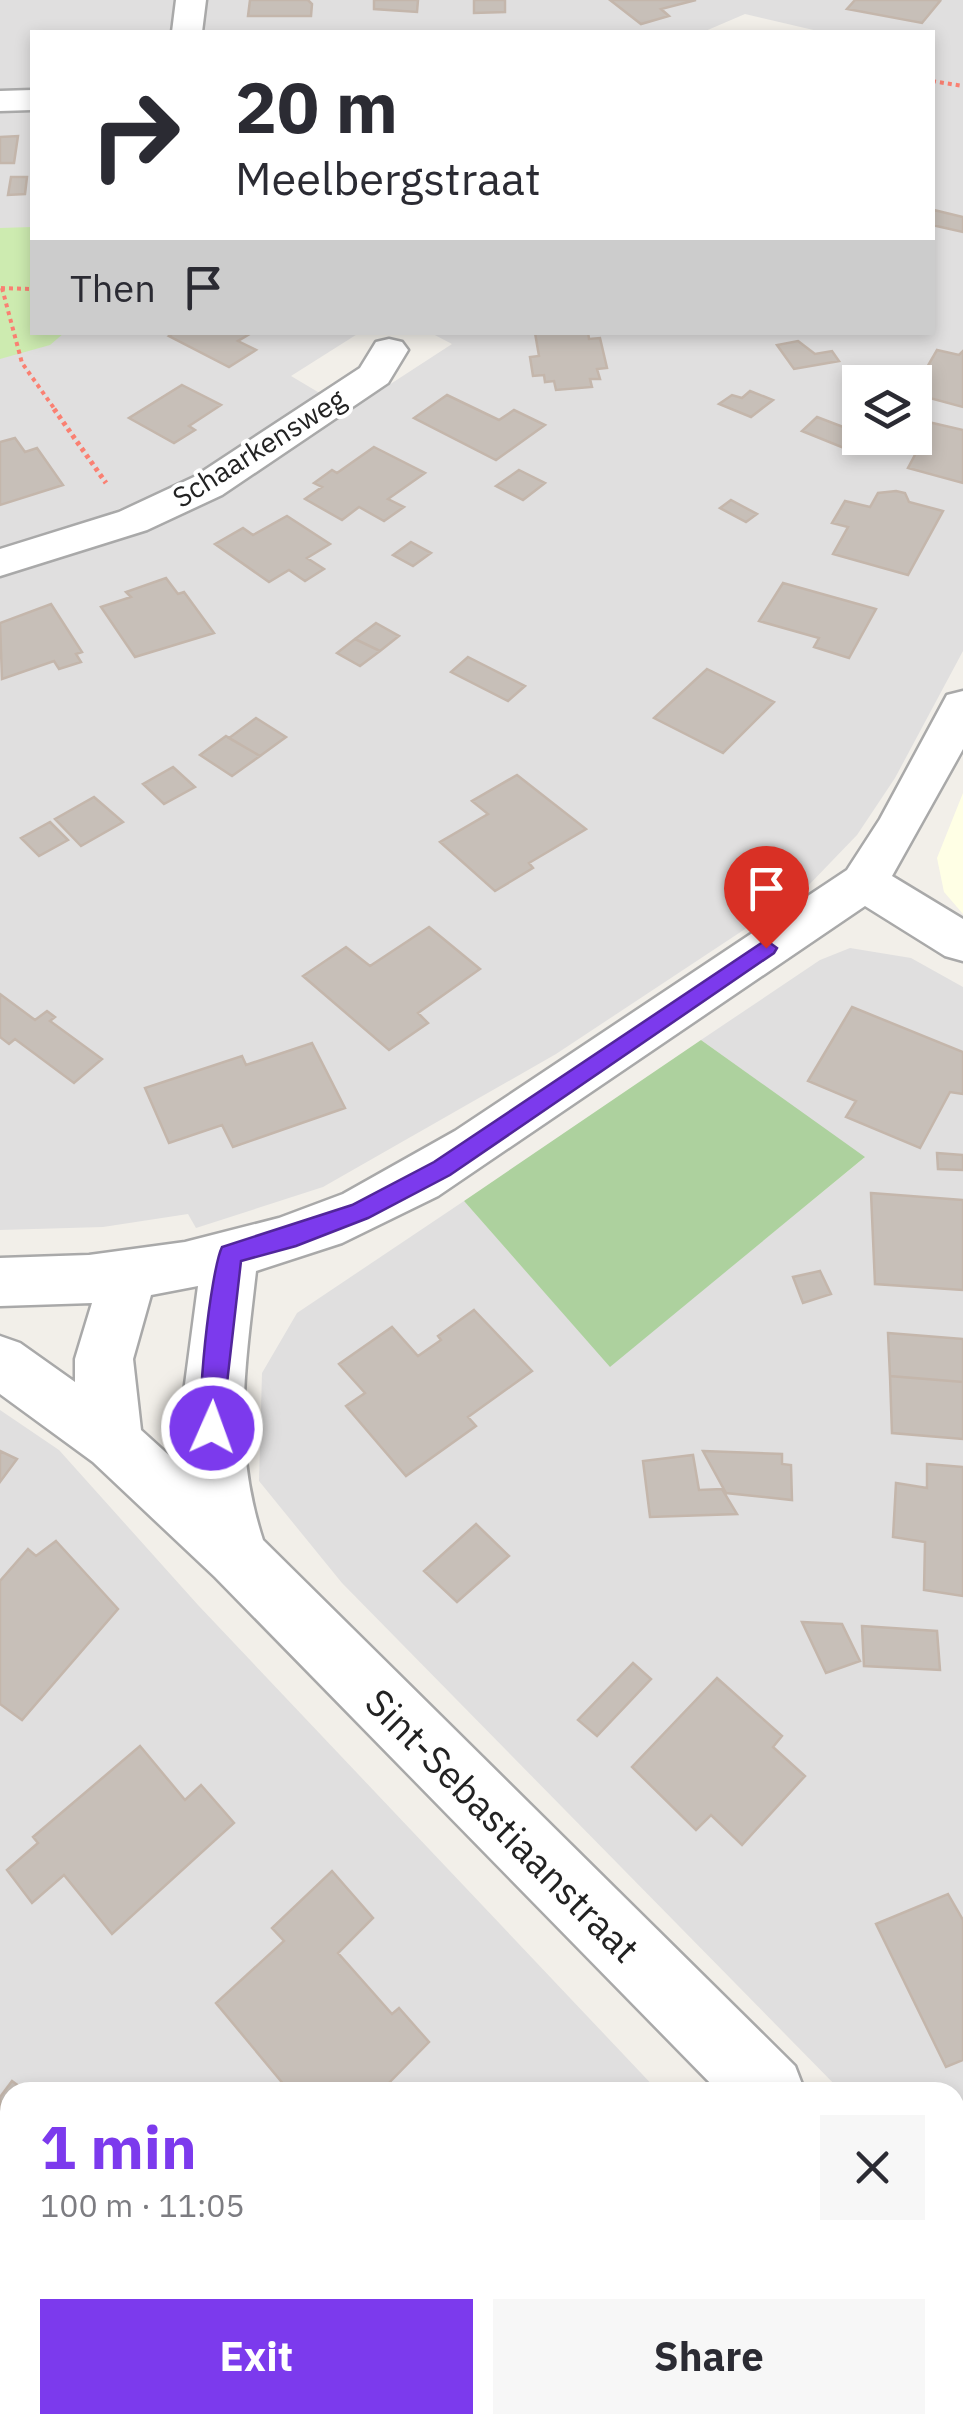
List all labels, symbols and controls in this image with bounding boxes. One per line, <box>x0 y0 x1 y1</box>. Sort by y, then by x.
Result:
text: 20 m <box>235 61 398 152</box>
icon: right <box>70 70 200 200</box>
text: Meelbergstraat <box>235 149 541 207</box>
icon: arrive <box>176 260 231 315</box>
text: Then <box>70 263 156 312</box>
map controls <box>842 365 932 455</box>
button: layers <box>842 365 932 455</box>
street label: Schaarkensweg <box>165 380 352 515</box>
pin <box>724 846 809 949</box>
icon: arrive <box>739 861 794 916</box>
position arrow <box>160 1376 264 1480</box>
street label: Sint-Sebastiaanstraat <box>356 1678 650 1972</box>
text: 1 min <box>40 2107 197 2186</box>
button: close <box>820 2115 925 2220</box>
text: 100 m · 11:05 <box>40 2184 245 2226</box>
button: Exit <box>40 2299 473 2414</box>
button: Share <box>493 2299 925 2414</box>

